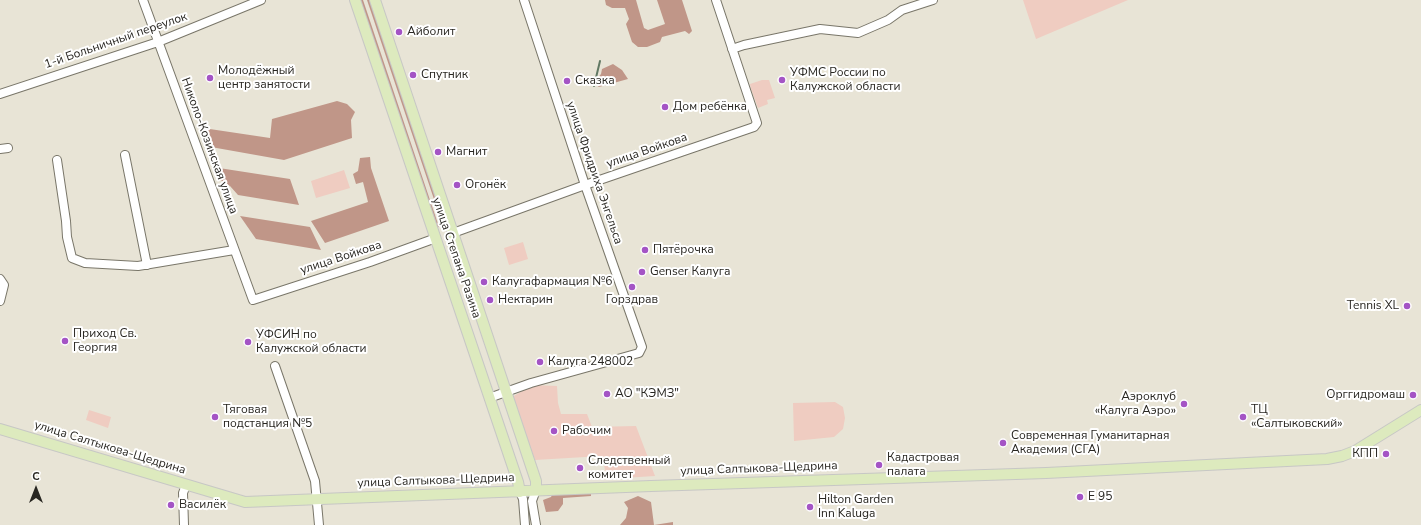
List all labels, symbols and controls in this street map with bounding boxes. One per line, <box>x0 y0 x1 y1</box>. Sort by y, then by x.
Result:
street label: 1-й Больничный переулок <box>43 10 189 72</box>
place label: Айболит <box>407 25 455 39</box>
marker: Айболит <box>394 27 404 37</box>
place label: Молодёжный центр занятости <box>218 64 310 92</box>
place label: УФМС России по Калужской области <box>790 66 900 94</box>
place label: Спутник <box>421 68 468 82</box>
marker: Спутник <box>408 70 418 80</box>
marker: Молодёжный центр занятости <box>205 73 215 83</box>
place label: Сказка <box>575 74 615 88</box>
marker: УФМС России по Калужской области <box>777 75 787 85</box>
street label: Николо-Козинская улица <box>178 76 240 216</box>
marker: Сказка <box>562 76 572 86</box>
street label: улица Фридриха Энгельса <box>563 100 625 246</box>
place label: Дом ребёнка <box>673 100 747 114</box>
marker: Дом ребёнка <box>660 102 670 112</box>
street label: улица Войкова <box>605 130 689 172</box>
place label: Магнит <box>446 145 487 159</box>
marker: Магнит <box>433 147 443 157</box>
place label: Огонёк <box>465 178 506 192</box>
marker: Огонёк <box>452 180 462 190</box>
street label: улица Степана Разина <box>429 196 483 320</box>
street label: улица Войкова <box>299 238 383 278</box>
place label: Пятёрочка <box>653 243 714 257</box>
marker: Пятёрочка <box>640 245 650 255</box>
place label: Genser Калуга <box>650 265 730 279</box>
marker: Genser Калуга <box>637 267 647 277</box>
place label: Калугафармация №6 <box>492 275 612 289</box>
marker: Калугафармация №6 <box>479 277 489 287</box>
marker: Горздрав <box>627 282 637 292</box>
place label: Нектарин <box>498 293 553 307</box>
place label: Горздрав <box>606 293 658 307</box>
marker: Нектарин <box>485 295 495 305</box>
place label: Tennis XL <box>1347 299 1399 313</box>
marker: Tennis XL <box>1402 301 1412 311</box>
place label: Приход Св. Георгия <box>73 327 137 355</box>
place label: УФСИН по Калужской области <box>256 328 366 356</box>
marker: Приход Св. Георгия <box>60 336 70 346</box>
marker: УФСИН по Калужской области <box>243 337 253 347</box>
place label: Калуга 248002 <box>548 355 633 369</box>
marker: Калуга 248002 <box>535 357 545 367</box>
place label: АО "КЭМЗ" <box>615 387 679 401</box>
place label: Орггидромаш <box>1326 388 1405 402</box>
marker: АО "КЭМЗ" <box>602 389 612 399</box>
place label: Аэроклуб «Калуга Аэро» <box>1095 390 1176 418</box>
marker: Орггидромаш <box>1408 390 1418 400</box>
marker: Аэроклуб «Калуга Аэро» <box>1179 399 1189 409</box>
place label: Тяговая подстанция №5 <box>223 403 312 431</box>
place label: ТЦ «Салтыковский» <box>1251 403 1343 431</box>
marker: Тяговая подстанция №5 <box>210 412 220 422</box>
marker: ТЦ «Салтыковский» <box>1238 412 1248 422</box>
street label: улица Салтыкова-Щедрина <box>33 418 187 478</box>
place label: Рабочим <box>562 424 611 438</box>
marker: Рабочим <box>549 426 559 436</box>
place label: Современная Гуманитарная Академия (СГА) <box>1011 429 1169 457</box>
marker: Современная Гуманитарная Академия (СГА) <box>998 438 1008 448</box>
place label: КПП <box>1352 447 1378 461</box>
marker: КПП <box>1381 449 1391 459</box>
place label: Кадастровая палата <box>887 451 959 479</box>
place label: Следственный комитет <box>588 454 670 482</box>
street label: улица Салтыкова-Щедрина <box>680 459 838 479</box>
marker: Кадастровая палата <box>874 460 884 470</box>
marker: Следственный комитет <box>575 463 585 473</box>
north arrow <box>16 469 56 509</box>
street label: улица Салтыкова-Щедрина <box>357 471 515 491</box>
place label: Е 95 <box>1088 490 1112 504</box>
marker: Е 95 <box>1075 492 1085 502</box>
place label: Hilton Garden Inn Kaluga <box>818 493 894 521</box>
place label: Василёк <box>179 498 226 512</box>
marker: Василёк <box>166 500 176 510</box>
marker: Hilton Garden Inn Kaluga <box>805 502 815 512</box>

